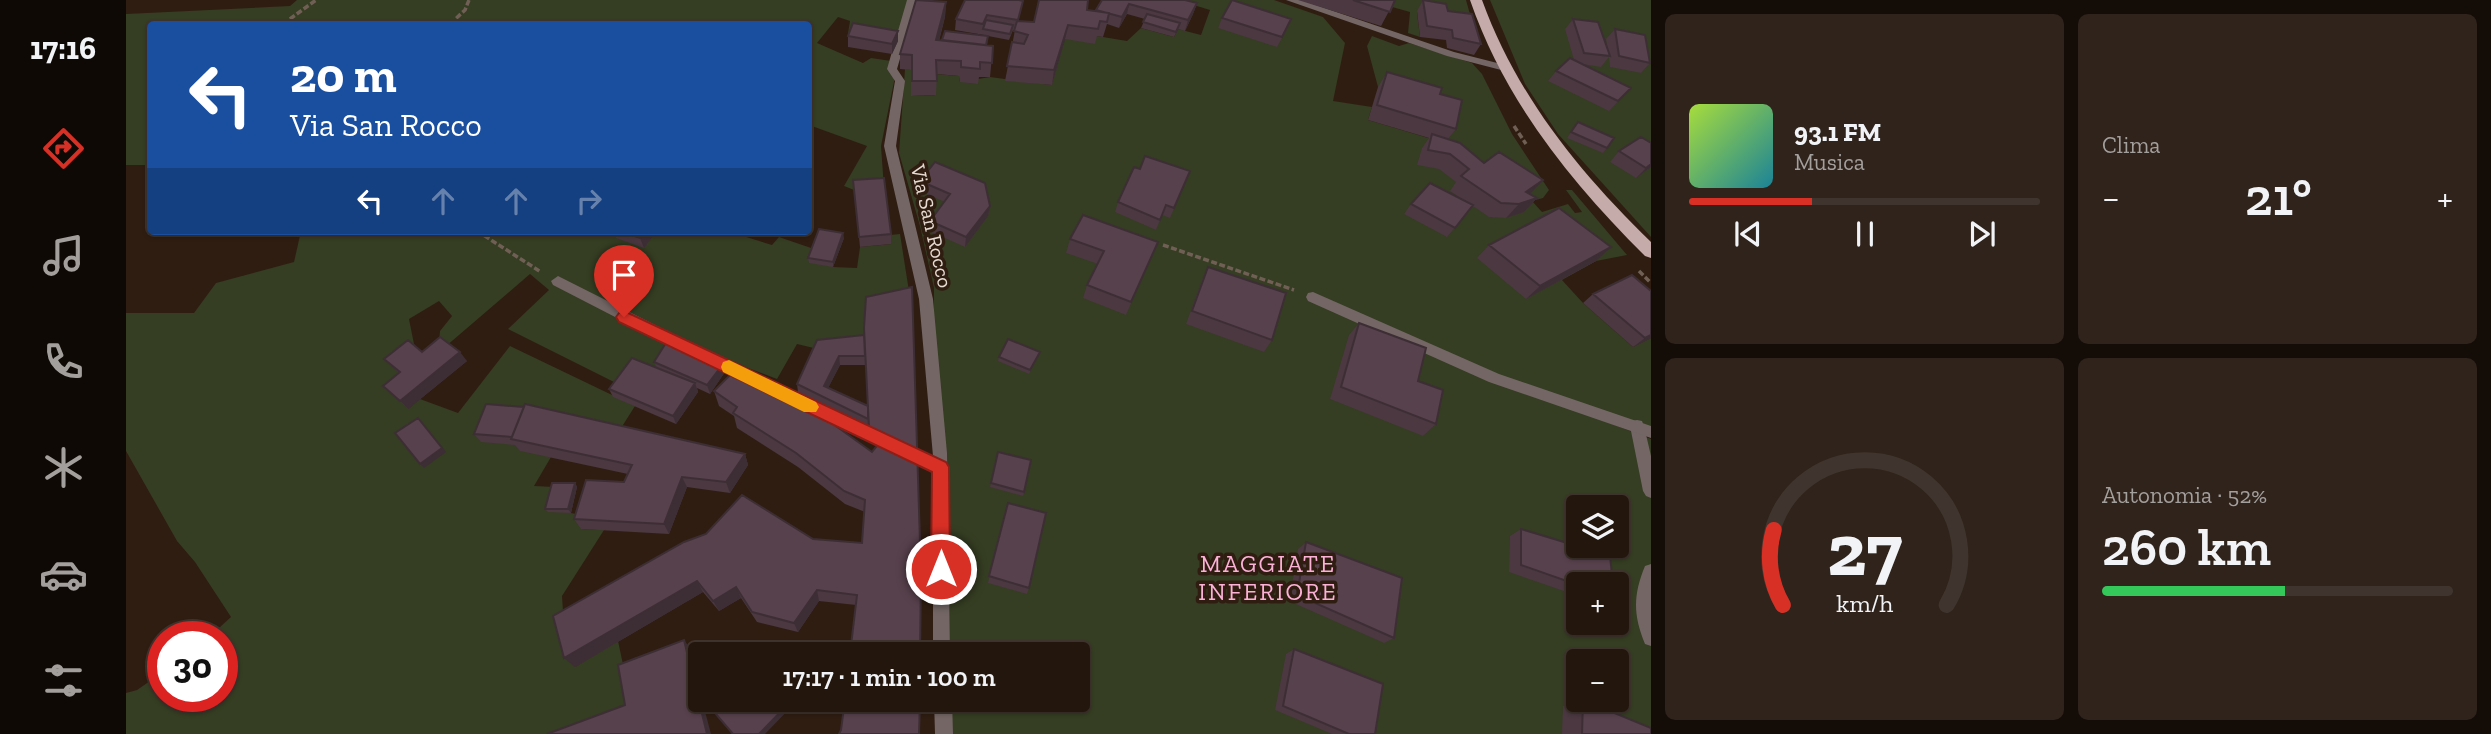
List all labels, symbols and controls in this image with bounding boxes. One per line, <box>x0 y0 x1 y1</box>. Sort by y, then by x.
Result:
text: 17:16 <box>30 29 96 67</box>
text: 20 m <box>290 46 397 105</box>
icon: left <box>175 49 266 140</box>
text: Via San Rocco <box>290 106 482 144</box>
text: 93.1 FM <box>1794 116 1881 148</box>
icon: directions <box>39 124 88 173</box>
text: Clima <box>2102 131 2160 159</box>
text: Musica <box>1794 148 1865 176</box>
street label: Via San Rocco <box>905 161 958 290</box>
text: 21° <box>2245 166 2312 228</box>
text: − <box>2102 175 2120 221</box>
text: + <box>2437 175 2453 221</box>
icon: left <box>351 182 389 220</box>
icon: ahead <box>424 182 462 220</box>
icon: ahead <box>497 182 535 220</box>
icon: right <box>570 182 608 220</box>
icon: previous <box>1729 215 1767 253</box>
icon: pause <box>1846 215 1884 253</box>
icon: next <box>1963 215 2001 253</box>
icon: music <box>39 231 88 280</box>
pin <box>594 245 654 317</box>
icon: arrive <box>605 256 643 294</box>
icon: phone <box>39 337 88 386</box>
icon: climate <box>39 443 88 492</box>
text: Autonomia · 52% <box>2102 481 2267 509</box>
map controls <box>1566 495 1629 712</box>
button: layers <box>1566 495 1629 558</box>
text: 27 <box>1827 506 1902 594</box>
text: 260 km <box>2102 516 2271 578</box>
position arrow <box>904 532 978 606</box>
district label: MAGGIATE INFERIORE <box>1198 549 1338 606</box>
icon: car <box>39 550 88 599</box>
button: + <box>1566 572 1629 635</box>
text: km/h <box>1836 588 1893 618</box>
speed limit sign: 30 <box>147 621 238 712</box>
button: − <box>1566 649 1629 712</box>
icon: filters <box>39 656 88 705</box>
text: 17:17 · 1 min · 100 m <box>782 661 996 693</box>

